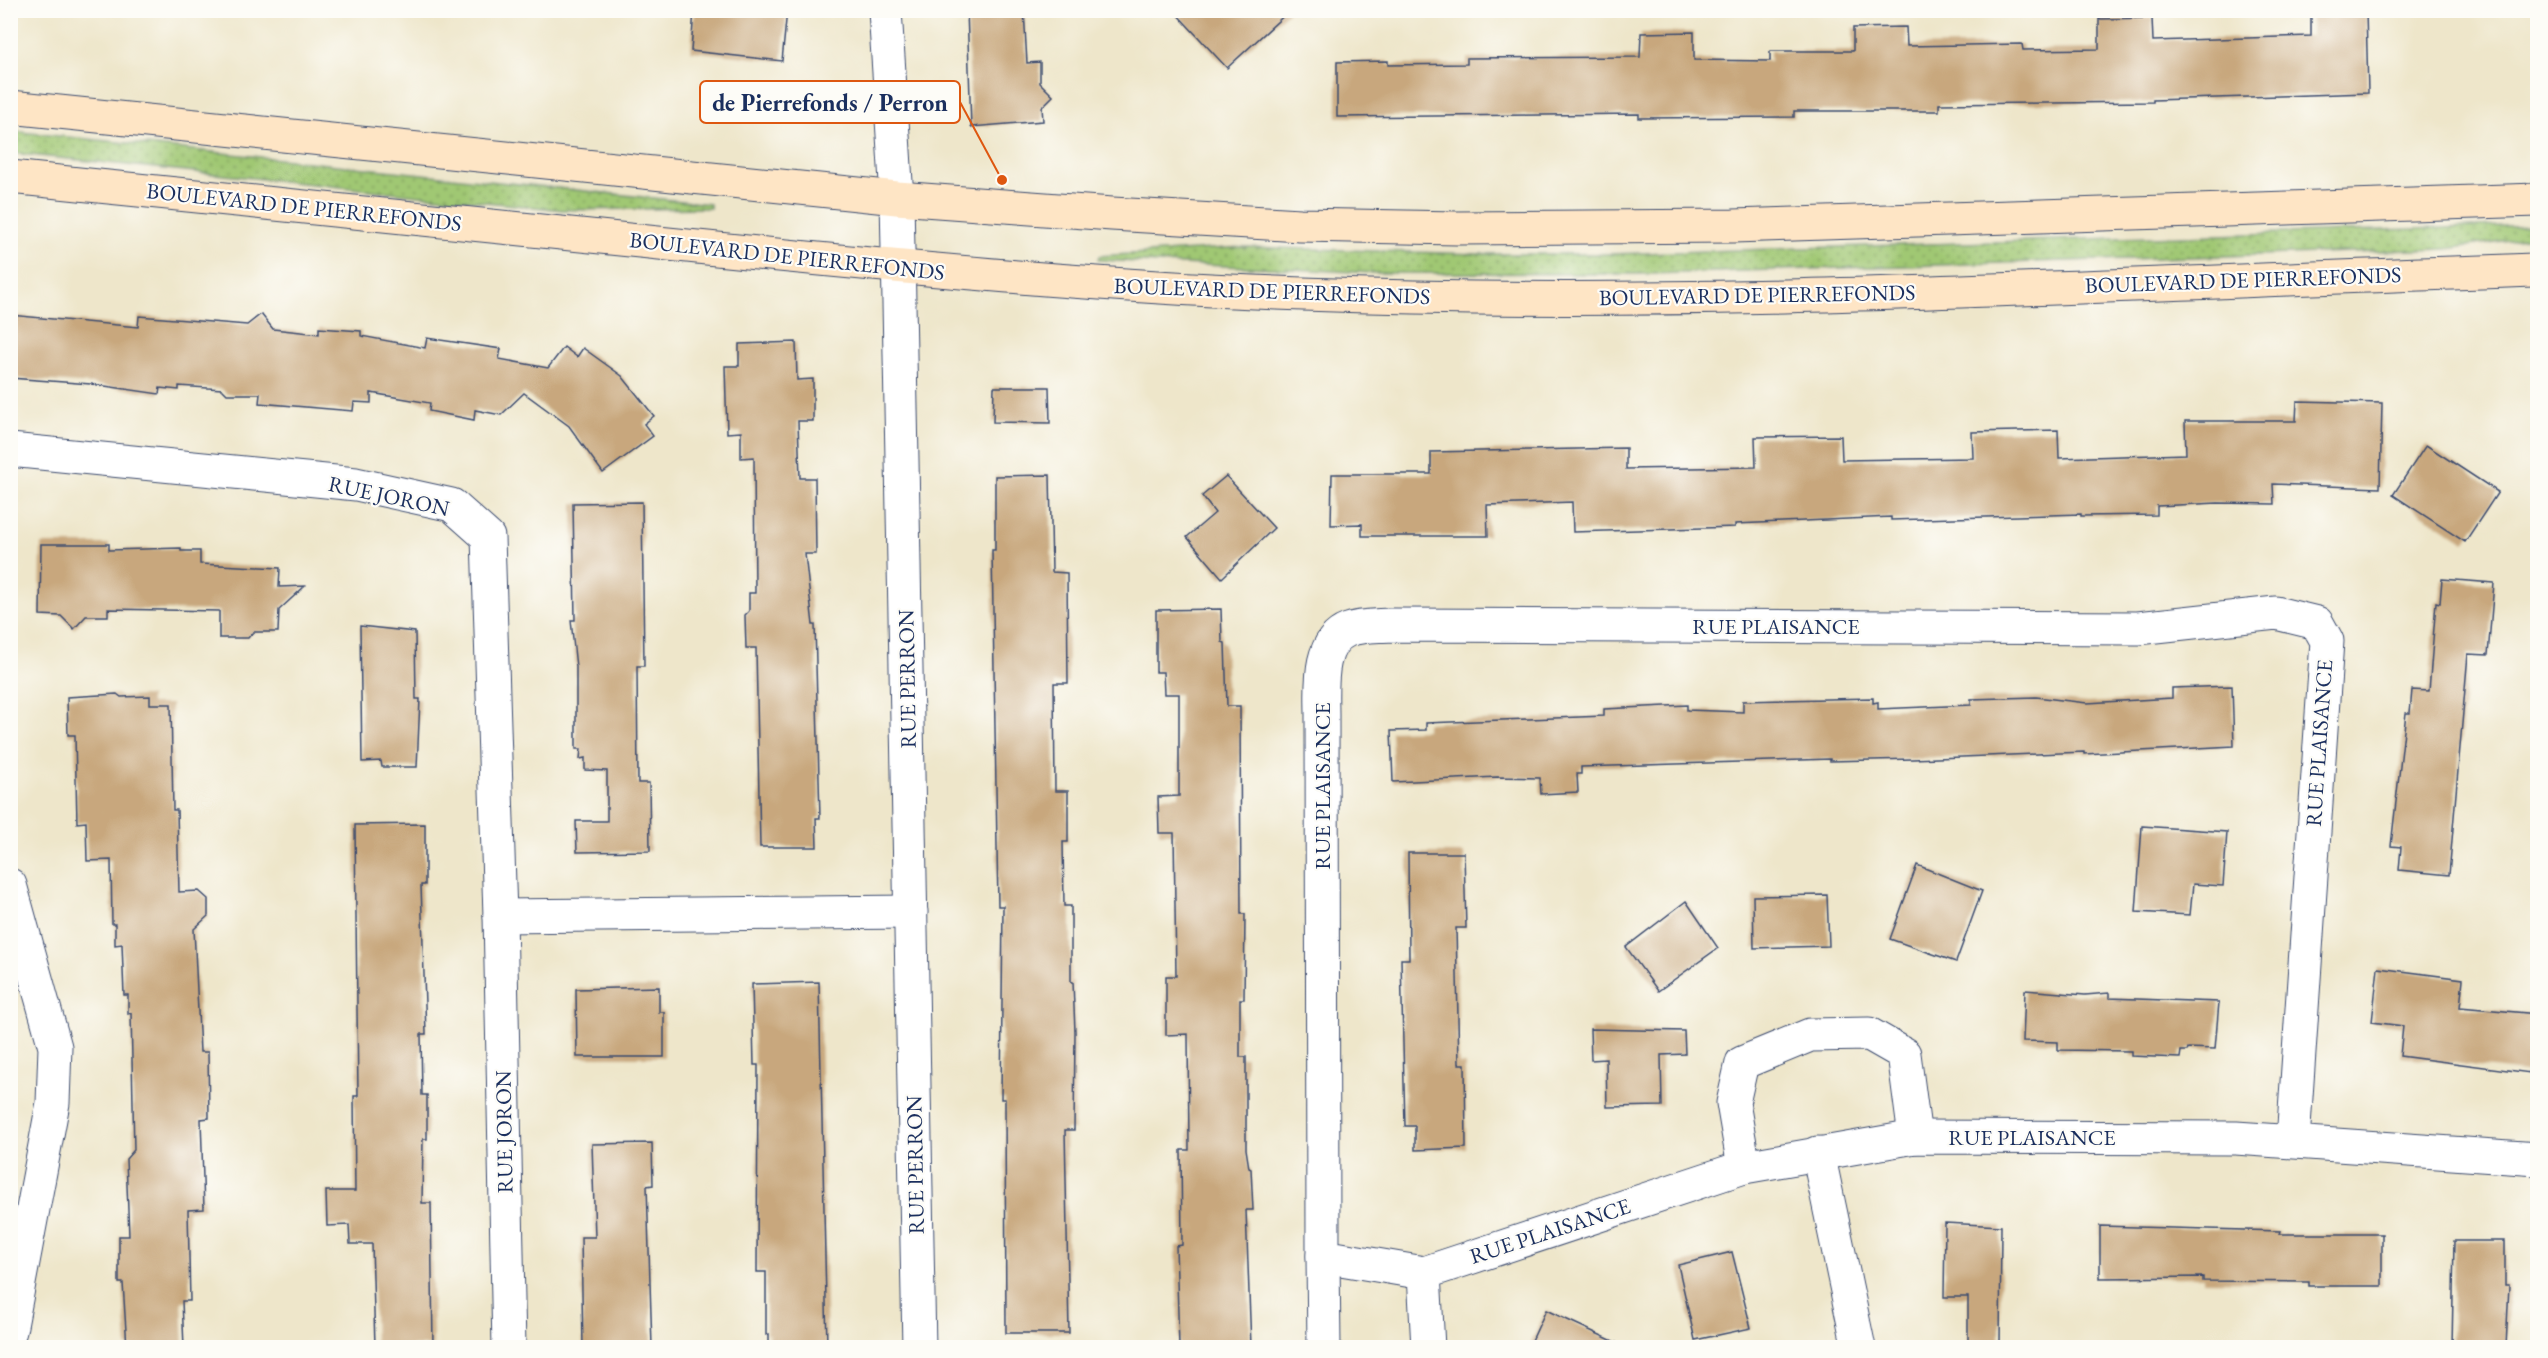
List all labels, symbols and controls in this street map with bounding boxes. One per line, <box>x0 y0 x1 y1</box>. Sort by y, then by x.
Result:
callout: de Pierrefonds / Perron <box>700 81 960 123</box>
text: de Pierrefonds / Perron <box>712 87 948 118</box>
street label: BOULEVARD DE PIERREFONDS <box>145 176 463 238</box>
street label: BOULEVARD DE PIERREFONDS <box>628 225 946 287</box>
street label: BOULEVARD DE PIERREFONDS <box>2084 260 2402 300</box>
street label: BOULEVARD DE PIERREFONDS <box>1113 271 1431 311</box>
street label: BOULEVARD DE PIERREFONDS <box>1599 278 1915 312</box>
street label: RUE JORON <box>326 469 453 523</box>
street label: RUE PERRON <box>891 609 923 749</box>
street label: RUE PLAISANCE <box>1692 612 1860 641</box>
street label: RUE PLAISANCE <box>2299 659 2339 827</box>
street label: RUE PLAISANCE <box>1308 702 1337 870</box>
street label: RUE JORON <box>488 1070 520 1194</box>
street label: RUE PERRON <box>899 1095 931 1235</box>
street label: RUE PLAISANCE <box>1948 1123 2116 1152</box>
street label: RUE PLAISANCE <box>1466 1191 1634 1271</box>

